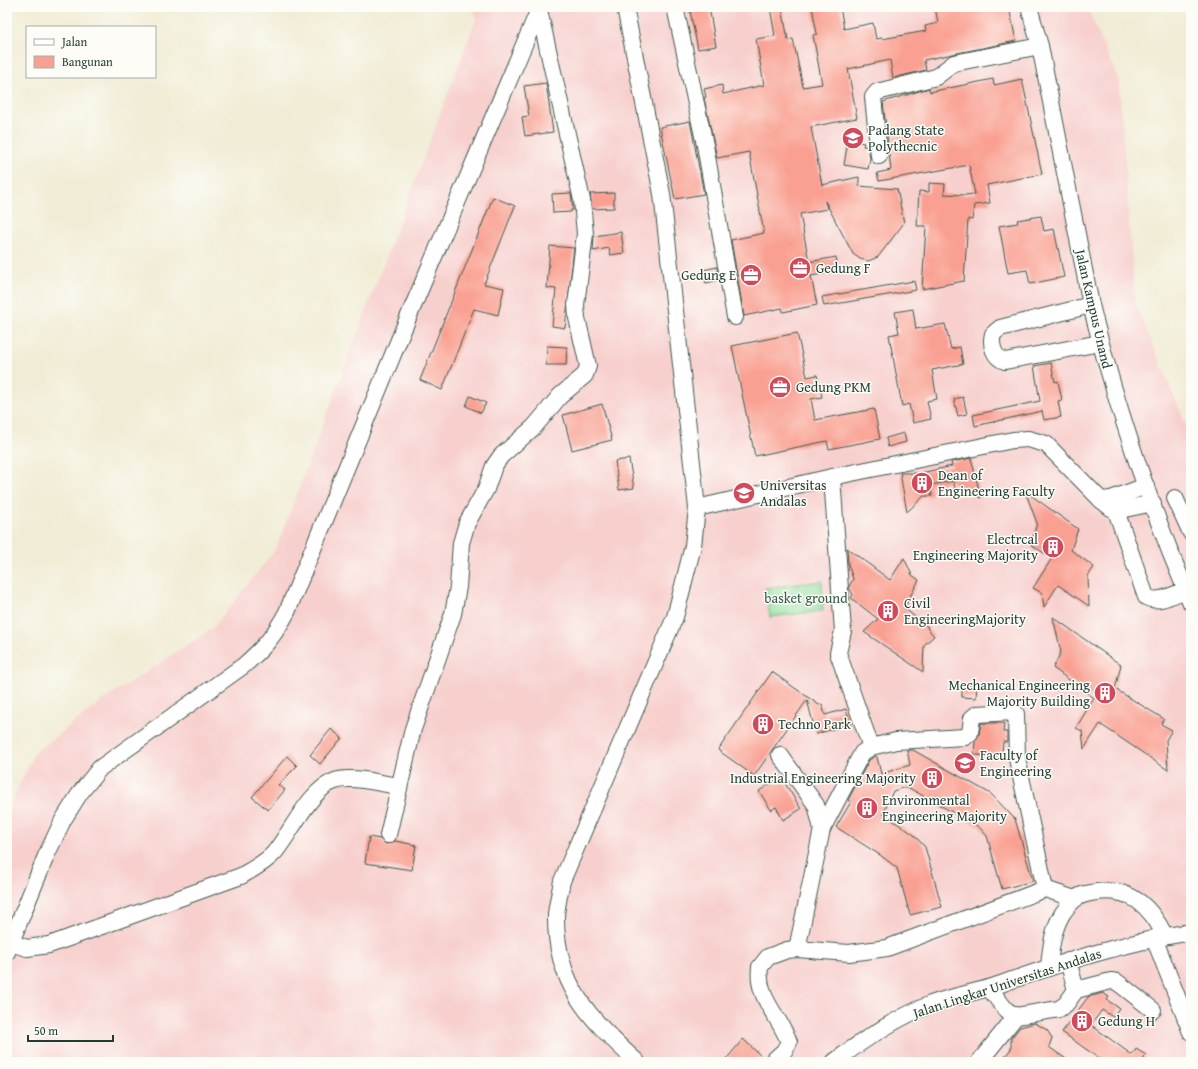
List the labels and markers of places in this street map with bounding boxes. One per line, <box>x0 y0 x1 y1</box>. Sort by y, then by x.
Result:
place label: Padang State Polythecnic <box>868 120 944 156</box>
school or university icon: Padang State Polythecnic <box>840 125 866 151</box>
office icon: Gedung F <box>787 255 813 281</box>
place label: Gedung F <box>816 258 871 278</box>
office icon: Gedung E <box>738 262 764 288</box>
place label: Gedung E <box>681 265 736 285</box>
office icon: Gedung PKM <box>767 374 793 400</box>
place label: Gedung PKM <box>796 377 871 397</box>
place label: Dean of Engineering Faculty <box>938 465 1055 501</box>
building icon: Dean of Engineering Faculty <box>909 470 935 496</box>
place label: Universitas Andalas <box>760 475 827 511</box>
school or university icon: Universitas Andalas <box>731 480 757 506</box>
place label: Electrcal Engineering Majority <box>913 529 1038 565</box>
building icon: Electrcal Engineering Majority <box>1040 534 1066 560</box>
place label: Civil EngineeringMajority <box>904 593 1026 629</box>
building icon: Civil EngineeringMajority <box>875 598 901 624</box>
place label: Mechanical Engineering Majority Building <box>948 675 1090 711</box>
building icon: Mechanical Engineering Majority Building <box>1092 680 1118 706</box>
building icon: Techno Park <box>750 711 776 737</box>
place label: Techno Park <box>778 714 852 734</box>
place label: Faculty of Engineering <box>980 745 1051 781</box>
school or university icon: Faculty of Engineering <box>952 750 978 776</box>
building icon: Industrial Engineering Majority <box>919 765 945 791</box>
place label: Industrial Engineering Majority <box>730 768 916 788</box>
place label: Environmental Engineering Majority <box>882 790 1007 826</box>
building icon: Environmental Engineering Majority <box>854 795 880 821</box>
building icon: Gedung H <box>1069 1008 1095 1034</box>
place label: Gedung H <box>1098 1011 1155 1031</box>

